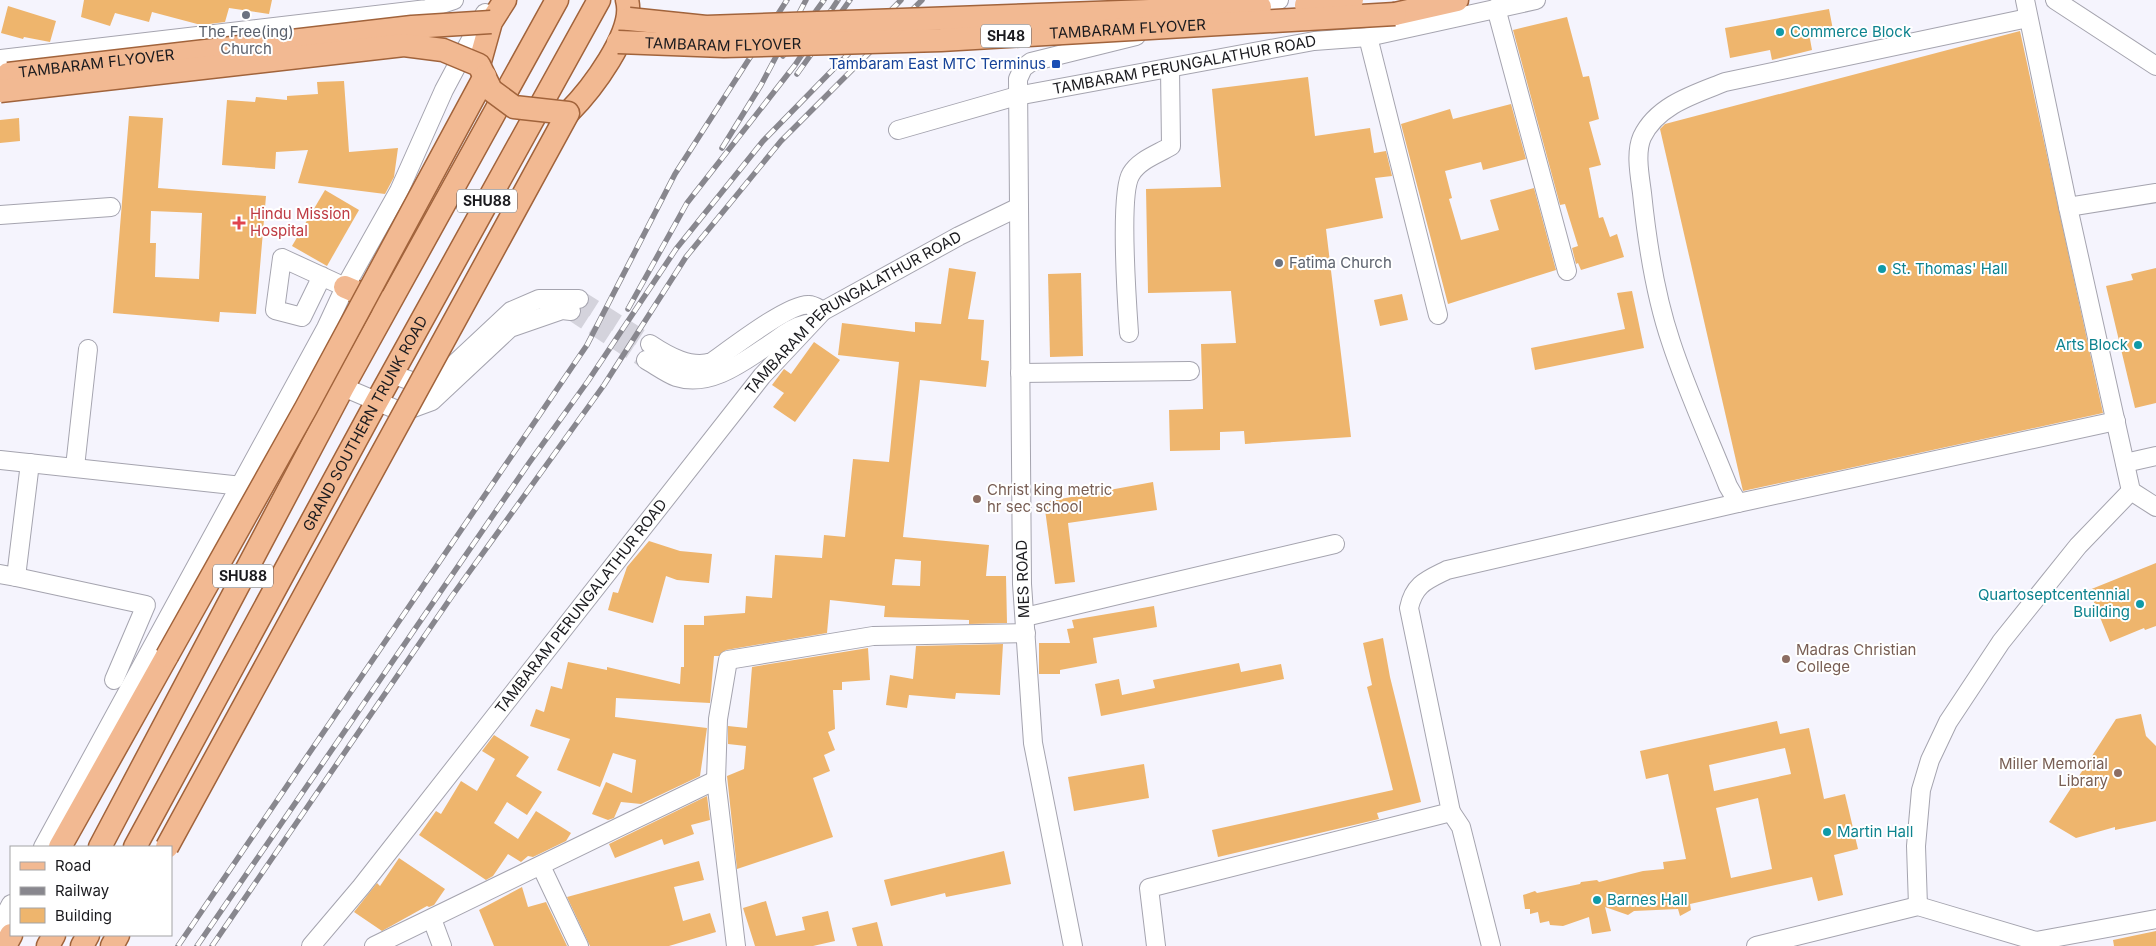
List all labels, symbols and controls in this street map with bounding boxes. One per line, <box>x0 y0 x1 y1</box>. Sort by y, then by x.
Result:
marker: The Free(ing) Church <box>240 9 252 21</box>
street label: TAMBARAM FLYOVER <box>1049 15 1207 43</box>
place label: The Free(ing) Church <box>198 22 294 58</box>
place label: Commerce Block <box>1790 22 1912 41</box>
road number: SH48 <box>981 24 1031 48</box>
marker: Commerce Block <box>1774 26 1786 38</box>
street label: TAMBARAM PERUNGALATHUR ROAD <box>1051 31 1318 98</box>
street label: TAMBARAM FLYOVER <box>644 33 802 55</box>
street label: TAMBARAM FLYOVER <box>17 45 176 82</box>
place label: Tambaram East MTC Terminus <box>829 54 1046 73</box>
marker: Tambaram East MTC Terminus <box>1050 58 1062 70</box>
road number: SHU88 <box>457 190 517 212</box>
place label: Hindu Mission Hospital <box>250 204 350 240</box>
marker: Hindu Mission Hospital <box>232 216 246 230</box>
street label: TAMBARAM PERUNGALATHUR ROAD <box>741 227 965 399</box>
place label: Fatima Church <box>1289 253 1392 272</box>
marker: Fatima Church <box>1273 257 1285 269</box>
place label: St. Thomas' Hall <box>1892 259 2008 278</box>
marker: St. Thomas' Hall <box>1876 263 1888 275</box>
street label: GRAND SOUTHERN TRUNK ROAD <box>298 312 431 534</box>
place label: Arts Block <box>2056 335 2129 354</box>
marker: Arts Block <box>2132 339 2144 351</box>
place label: Christ king metric hr sec school <box>987 480 1112 516</box>
marker: Christ king metric hr sec school <box>971 493 983 505</box>
street label: TAMBARAM PERUNGALATHUR ROAD <box>491 495 671 717</box>
street label: MES ROAD <box>1012 540 1033 618</box>
road number: SHU88 <box>213 564 273 588</box>
place label: Quartoseptcentennial Building <box>1978 585 2130 621</box>
marker: Quartoseptcentennial Building <box>2134 598 2146 610</box>
place label: Madras Christian College <box>1796 640 1916 676</box>
marker: Madras Christian College <box>1780 653 1792 665</box>
place label: Miller Memorial Library <box>1999 754 2109 790</box>
marker: Miller Memorial Library <box>2112 767 2124 779</box>
place label: Martin Hall <box>1837 822 1913 841</box>
marker: Martin Hall <box>1821 826 1833 838</box>
legend <box>10 846 172 936</box>
text: Road <box>55 856 91 875</box>
text: Railway <box>55 881 110 900</box>
place label: Barnes Hall <box>1607 890 1688 909</box>
marker: Barnes Hall <box>1591 894 1603 906</box>
text: Building <box>55 906 112 925</box>

